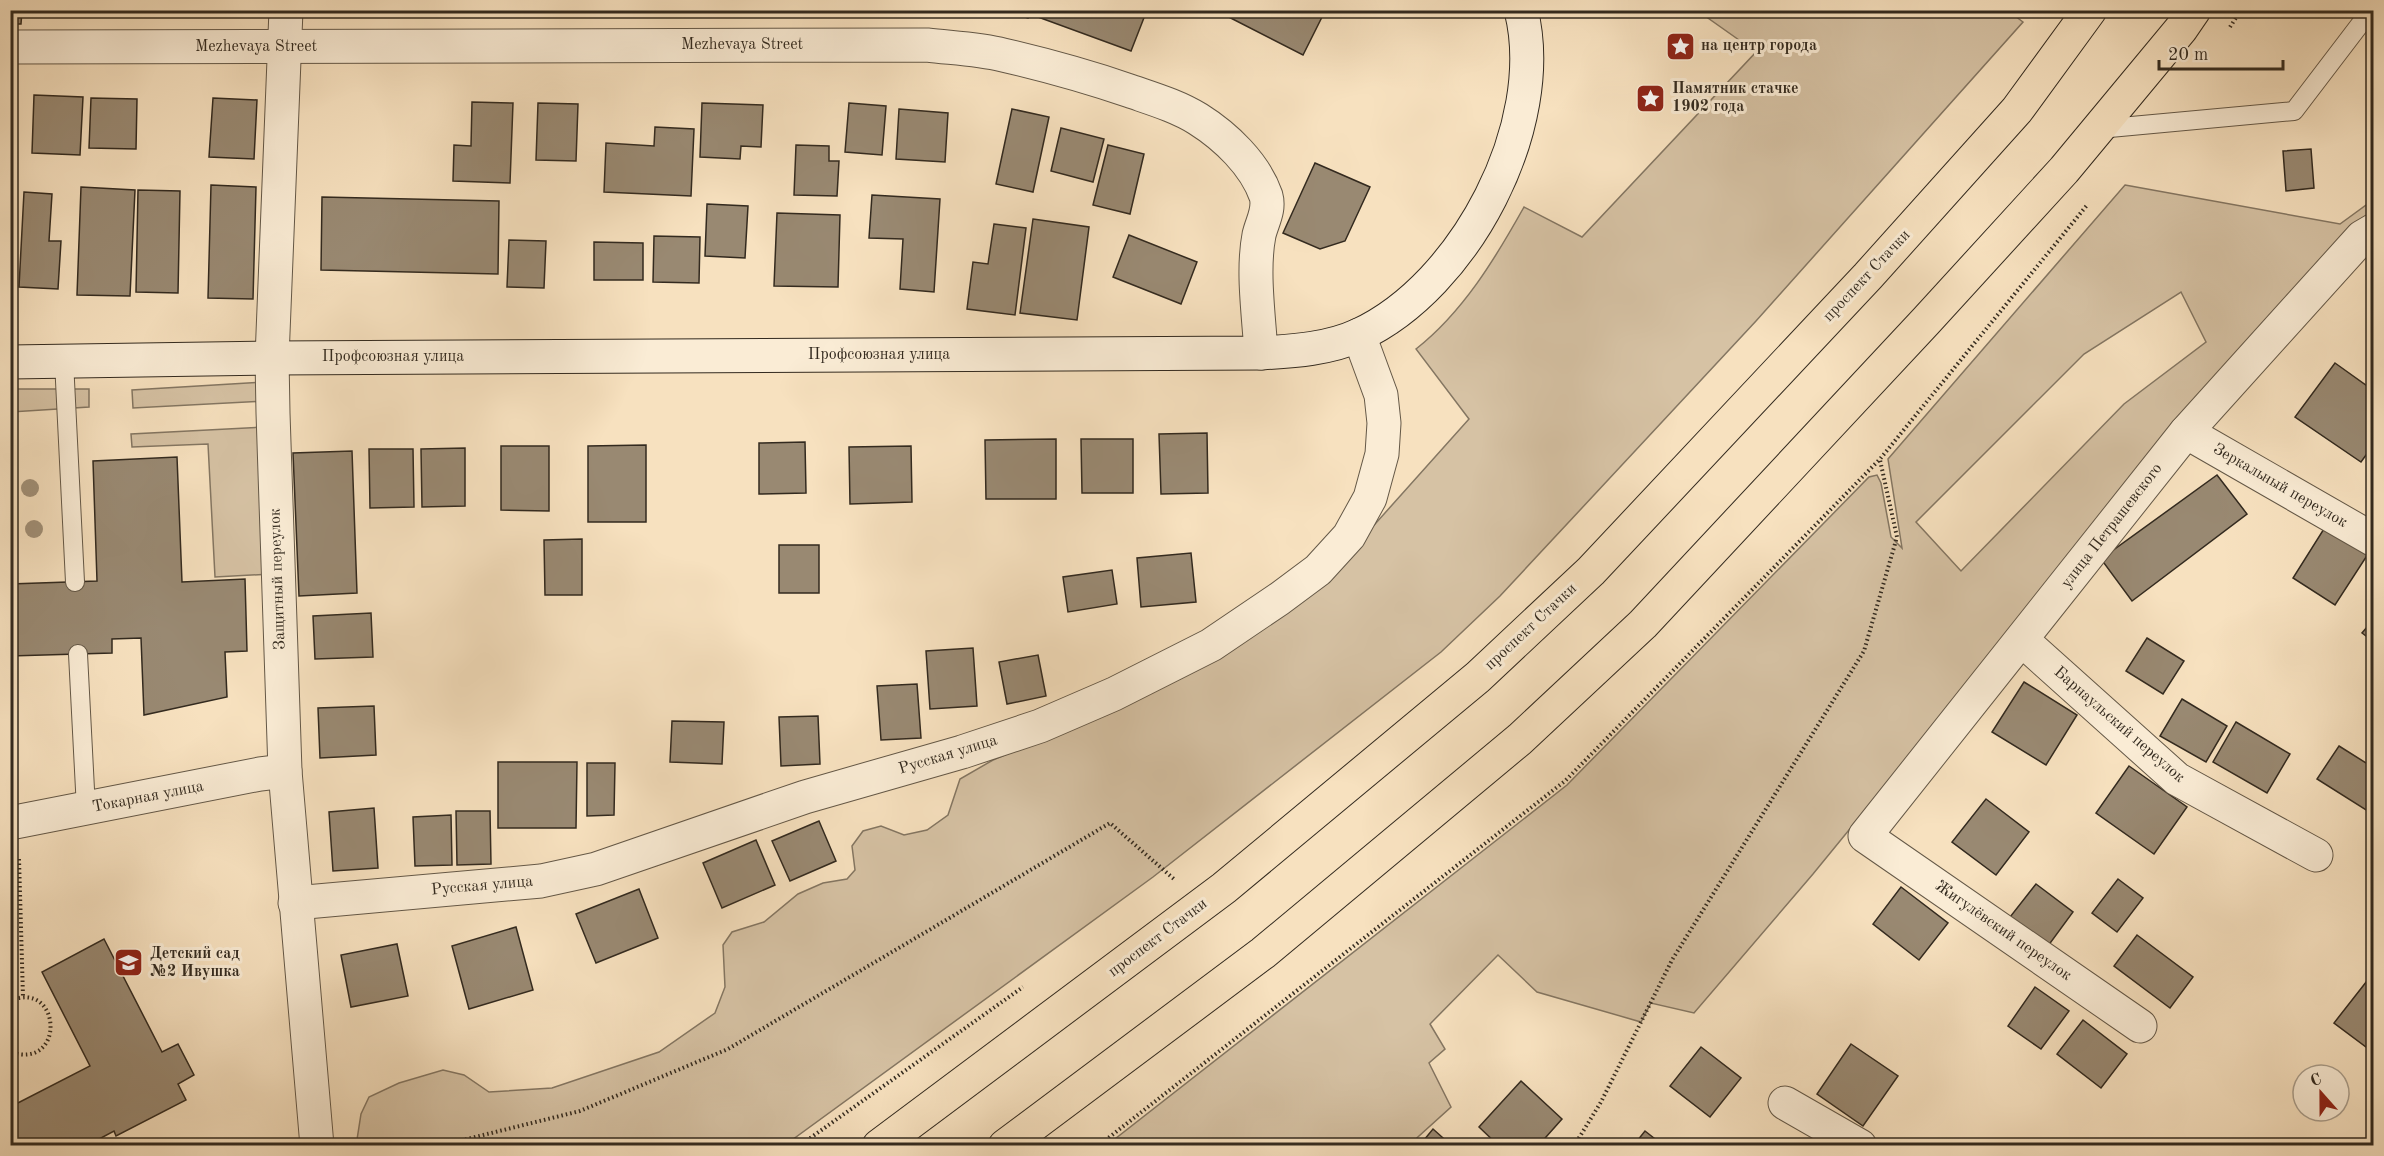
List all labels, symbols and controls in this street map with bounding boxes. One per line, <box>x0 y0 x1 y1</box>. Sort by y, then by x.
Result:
place icon: на центр города <box>1664 30 1696 62</box>
scale bar <box>2159 33 2284 71</box>
street label: Mezhevaya Street <box>681 37 804 53</box>
place label: на центр города <box>1701 38 1817 54</box>
street label: Mezhevaya Street <box>195 39 318 55</box>
text: 20 m <box>2168 46 2208 64</box>
place label: Памятник стачке 1902 года <box>1672 81 1798 115</box>
place icon: Памятник стачке 1902 года <box>1635 82 1667 114</box>
street label: проспект Стачки <box>1821 227 1913 325</box>
street label: Профсоюзная улица <box>808 347 950 363</box>
street label: Профсоюзная улица <box>322 349 464 365</box>
street label: Зеркальный переулок <box>2210 441 2350 531</box>
street label: улица Петрашевского <box>2058 461 2166 591</box>
street label: Защитный переулок <box>268 508 288 650</box>
street label: проспект Стачки <box>1482 581 1580 673</box>
street label: Барнаульский переулок <box>2051 664 2187 786</box>
street label: Русская улица <box>897 732 999 778</box>
street label: Токарная улица <box>91 778 205 816</box>
street label: Русская улица <box>430 874 534 898</box>
street label: Жигулёвский переулок <box>1932 878 2074 984</box>
street label: проспект Стачки <box>1106 896 1210 980</box>
place label: Детский сад №2 Ивушка <box>150 946 240 980</box>
school or university icon: Детский сад №2 Ивушка <box>113 947 145 979</box>
north arrow <box>2291 1063 2351 1123</box>
text: С <box>2309 1072 2324 1090</box>

